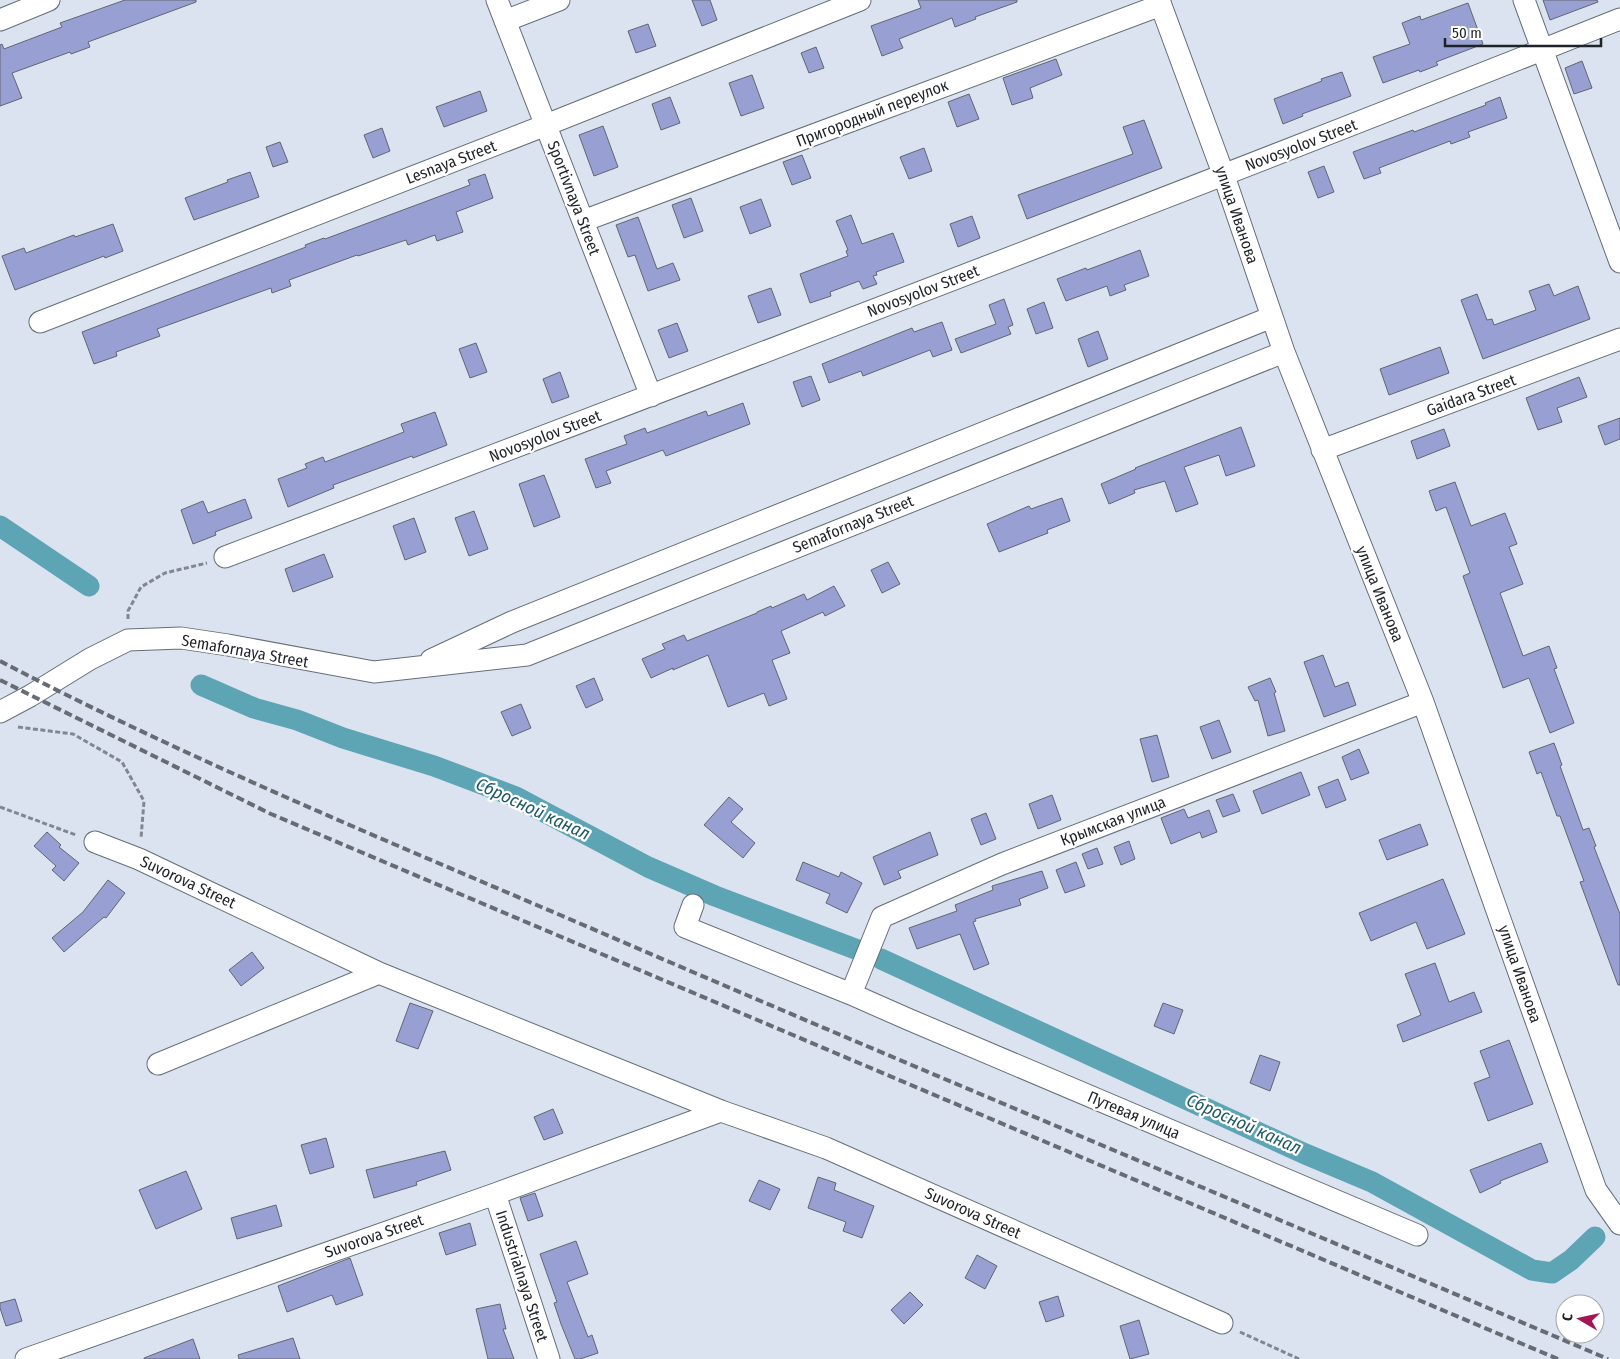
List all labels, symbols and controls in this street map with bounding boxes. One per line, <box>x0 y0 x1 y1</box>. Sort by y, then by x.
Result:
scale bar <box>1445 15 1601 47</box>
text: 50 m <box>1452 24 1482 42</box>
street label: Пригородный переулок <box>793 75 951 151</box>
street label: Novosyolov Street <box>1242 115 1360 175</box>
street label: Lesnaya Street <box>403 136 500 188</box>
street label: Sportivnaya Street <box>543 138 605 258</box>
street label: улица Иванова <box>1211 164 1263 266</box>
street label: Novosyolov Street <box>864 261 982 321</box>
street label: Gaidara Street <box>1424 370 1519 420</box>
street label: Novosyolov Street <box>486 406 604 466</box>
street label: Semafornaya Street <box>790 491 917 557</box>
street label: улица Иванова <box>1352 543 1408 645</box>
street label: Semafornaya Street <box>180 630 311 672</box>
water label: Сбросной канал <box>472 773 594 845</box>
street label: Крымская улица <box>1058 792 1168 850</box>
street label: Suvorova Street <box>137 852 239 913</box>
street label: улица Иванова <box>1494 923 1546 1025</box>
street label: Путевая улица <box>1085 1087 1183 1143</box>
water label: Сбросной канал <box>1183 1089 1305 1159</box>
street label: Suvorova Street <box>922 1183 1025 1243</box>
street label: Industrialnaya Street <box>492 1208 552 1345</box>
street label: Suvorova Street <box>322 1210 427 1262</box>
north arrow <box>1555 1294 1605 1344</box>
text: С <box>1559 1311 1577 1322</box>

